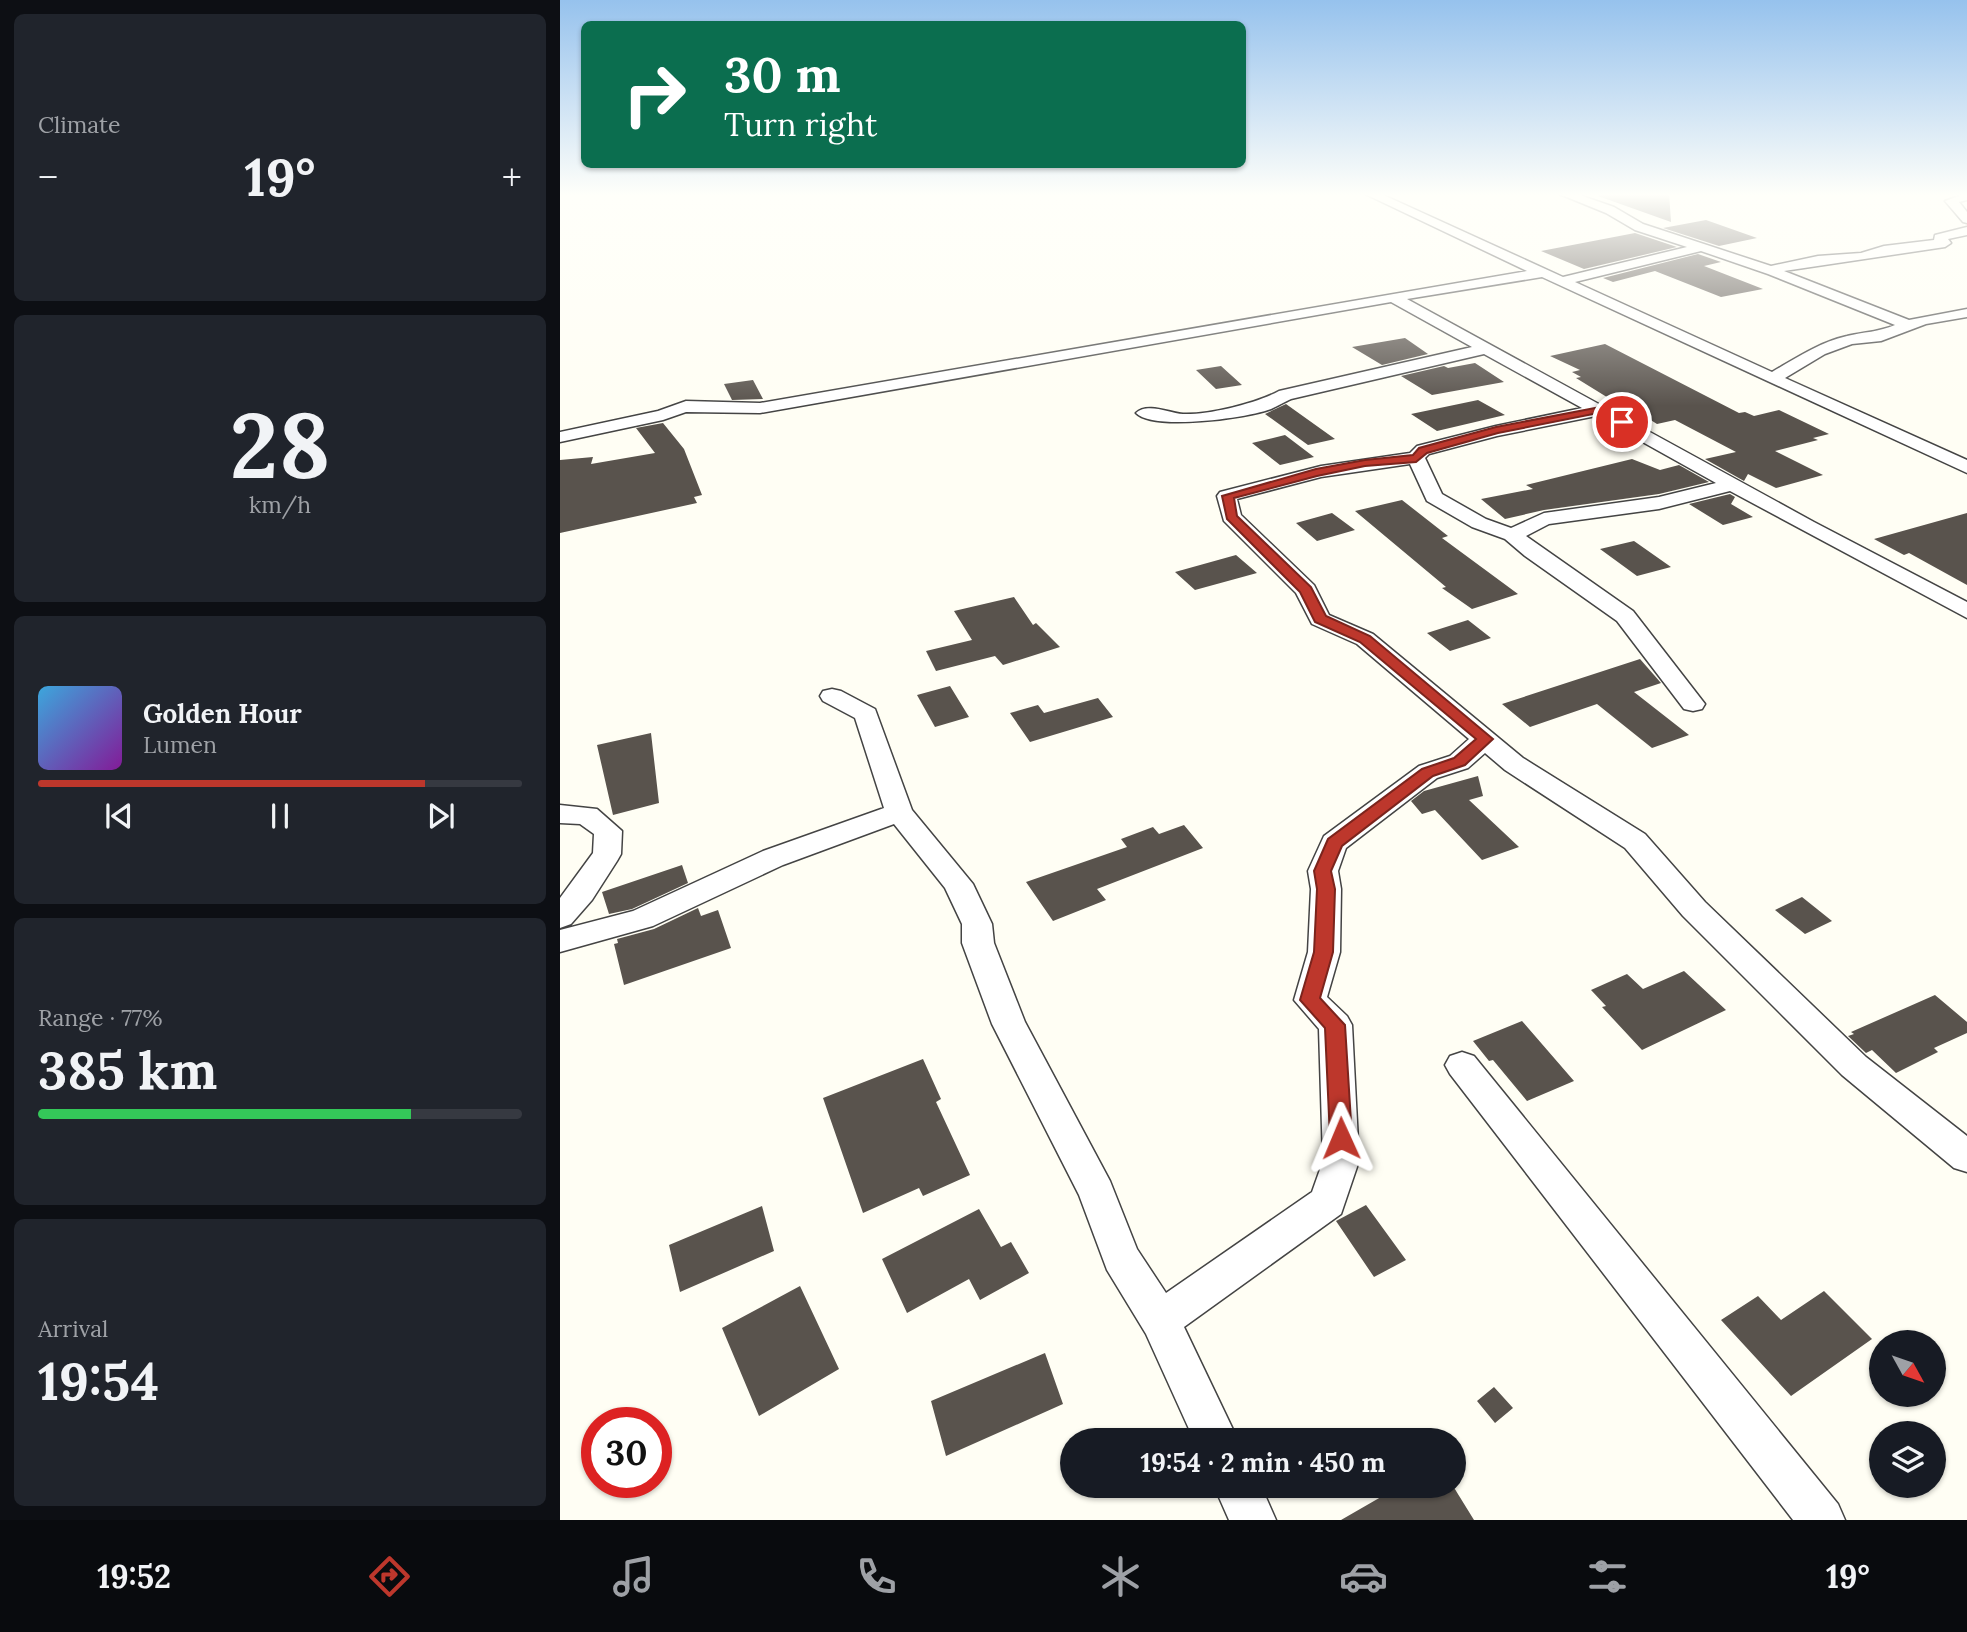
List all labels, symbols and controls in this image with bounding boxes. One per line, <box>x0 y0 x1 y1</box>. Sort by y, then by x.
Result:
text: 30 m <box>724 43 841 105</box>
icon: right <box>609 49 700 140</box>
text: Turn right <box>724 104 877 145</box>
text: Climate <box>38 110 120 139</box>
text: 19° <box>245 144 315 210</box>
text: − <box>38 153 58 201</box>
text: + <box>502 153 522 201</box>
text: 28 <box>230 386 330 503</box>
pin <box>1592 392 1652 452</box>
icon: arrive <box>1603 403 1641 441</box>
text: km/h <box>249 490 311 519</box>
text: Golden Hour <box>143 697 302 730</box>
text: Lumen <box>143 730 217 759</box>
icon: previous <box>100 797 138 835</box>
icon: pause <box>261 797 299 835</box>
icon: next <box>422 797 460 835</box>
text: Range · 77% <box>38 1003 162 1032</box>
text: 385 km <box>38 1037 217 1103</box>
position arrow <box>1304 1101 1378 1175</box>
text: Arrival <box>38 1314 108 1343</box>
north arrow <box>1869 1330 1946 1407</box>
map controls <box>1869 1330 1946 1498</box>
text: 19:54 <box>38 1348 159 1414</box>
speed limit sign: 30 <box>581 1407 672 1498</box>
button: layers <box>1869 1421 1946 1498</box>
text: 19:54 · 2 min · 450 m <box>1141 1446 1385 1479</box>
icon: directions <box>365 1552 414 1601</box>
icon: music <box>609 1552 658 1601</box>
icon: phone <box>852 1552 901 1601</box>
icon: climate <box>1096 1552 1145 1601</box>
icon: car <box>1339 1552 1388 1601</box>
icon: filters <box>1583 1552 1632 1601</box>
text: 19:52 <box>97 1556 171 1597</box>
text: 19° <box>1826 1556 1870 1597</box>

